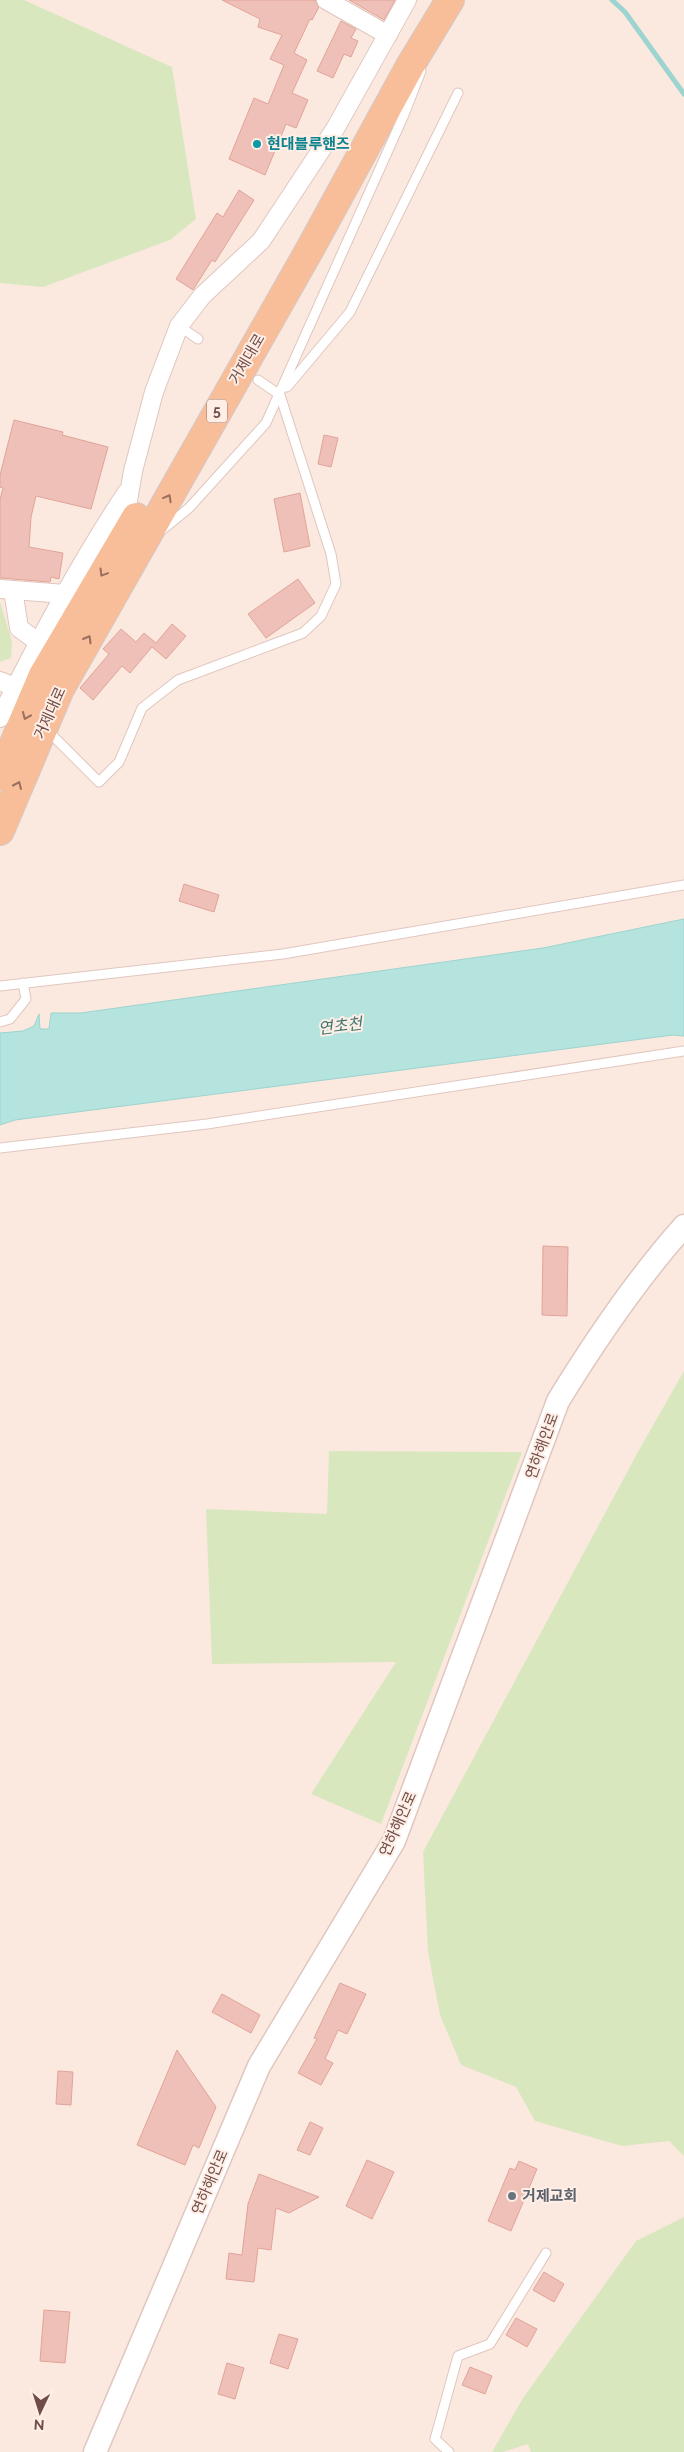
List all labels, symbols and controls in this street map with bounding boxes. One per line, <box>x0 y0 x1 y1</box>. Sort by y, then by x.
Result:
place label: 현대블루핸즈 <box>267 135 350 153</box>
marker: 현대블루핸즈 <box>251 138 263 150</box>
street label: 거제대로 <box>225 331 269 387</box>
road number: 5 <box>207 400 227 422</box>
one-way arrow <box>162 494 172 503</box>
one-way arrow <box>100 568 110 577</box>
one-way arrow <box>82 636 92 645</box>
street label: 거제대로 <box>31 684 69 742</box>
one-way arrow <box>21 711 32 720</box>
one-way arrow <box>11 781 22 790</box>
water label: 연초천 <box>317 1014 365 1038</box>
street label: 연하해안로 <box>522 1410 562 1482</box>
street label: 연하해안로 <box>376 1789 420 1859</box>
street label: 연하해안로 <box>188 2147 232 2217</box>
place label: 거제교회 <box>522 2187 577 2205</box>
marker: 거제교회 <box>506 2190 518 2202</box>
north arrow <box>15 2387 65 2437</box>
text: N <box>33 2417 45 2433</box>

